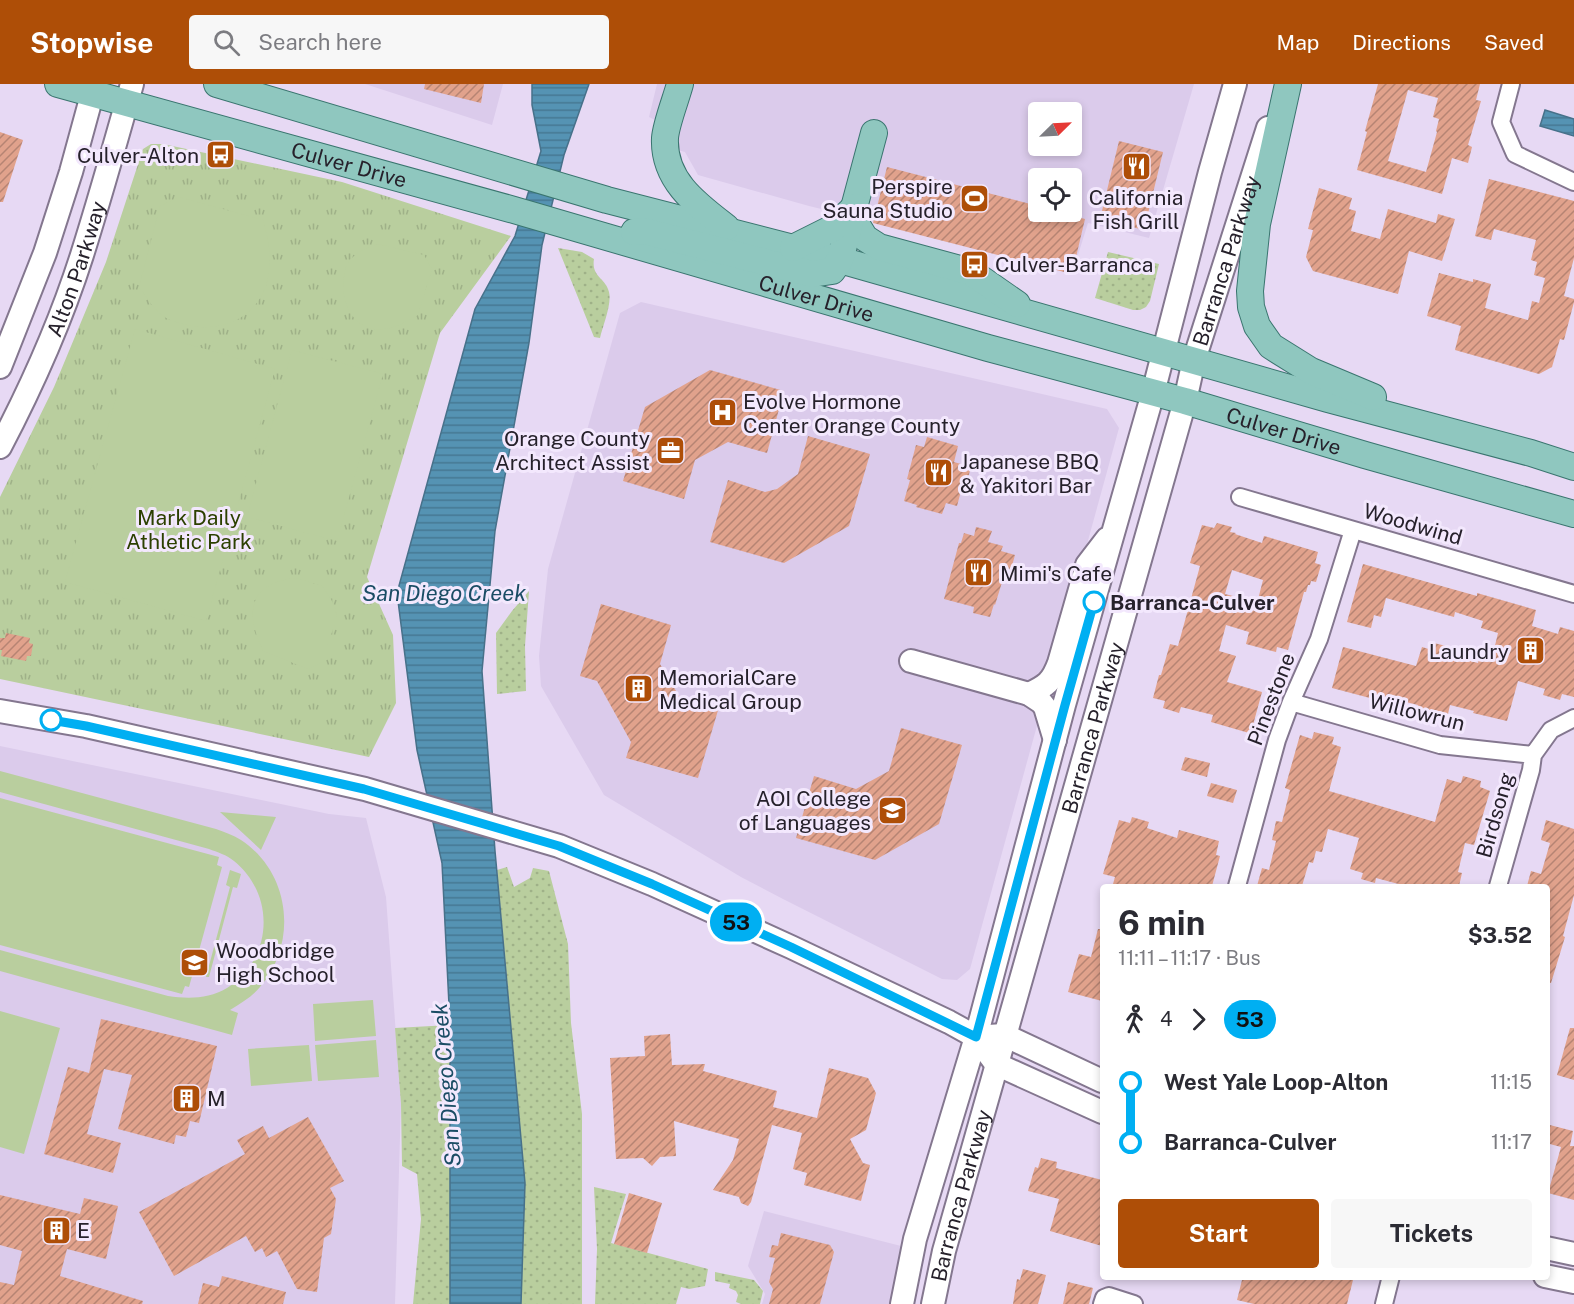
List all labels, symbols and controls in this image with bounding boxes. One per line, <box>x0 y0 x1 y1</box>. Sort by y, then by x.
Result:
search box <box>189 15 609 69</box>
text: Stopwise <box>30 26 153 59</box>
icon: search <box>210 26 243 59</box>
text: Search here <box>258 29 382 55</box>
text: Map <box>1277 30 1319 55</box>
text: Directions <box>1352 30 1451 55</box>
text: Saved <box>1484 30 1544 55</box>
north arrow <box>1028 102 1082 156</box>
map controls <box>1028 102 1082 222</box>
street label: Culver Drive <box>289 137 410 192</box>
bus stop icon: Culver-Alton <box>204 139 236 171</box>
place label: Culver-Alton <box>77 143 199 168</box>
restaurant icon: California Fish Grill <box>1120 150 1152 182</box>
button: locate <box>1028 168 1082 222</box>
street label: Barranca Parkway <box>1187 172 1265 349</box>
place label: Perspire Sauna Studio <box>823 174 953 223</box>
sports icon: Perspire Sauna Studio <box>958 182 990 214</box>
place label: California Fish Grill <box>1089 185 1183 234</box>
street label: Alton Parkway <box>41 198 110 340</box>
bus stop icon: Culver-Barranca <box>958 248 990 280</box>
place label: Culver-Barranca <box>995 252 1153 277</box>
street label: Culver Drive <box>756 269 877 327</box>
place label: Evolve Hormone Center Orange County <box>743 389 960 438</box>
hospital icon: Evolve Hormone Center Orange County <box>706 397 738 429</box>
street label: Culver Drive <box>1223 402 1344 460</box>
place label: Orange County Architect Assist <box>495 426 650 475</box>
office icon: Orange County Architect Assist <box>655 434 687 466</box>
place label: Japanese BBQ & Yakitori Bar <box>960 449 1099 498</box>
restaurant icon: Japanese BBQ & Yakitori Bar <box>923 457 955 489</box>
street label: Woodwind <box>1361 498 1465 550</box>
park label: Mark Daily Athletic Park <box>126 505 252 554</box>
restaurant icon: Mimi's Cafe <box>963 557 995 589</box>
place label: Mimi's Cafe <box>1000 561 1112 586</box>
water label: San Diego Creek <box>362 580 526 606</box>
place label: Barranca-Culver <box>1110 590 1275 615</box>
marker: Barranca-Culver <box>1083 591 1105 613</box>
building icon: Laundry <box>1514 635 1546 667</box>
street label: Barranca Parkway <box>1056 639 1129 816</box>
place label: Laundry <box>1429 639 1509 664</box>
street label: Pinestone <box>1242 649 1300 749</box>
place label: MemorialCare Medical Group <box>659 665 802 714</box>
building icon: MemorialCare Medical Group <box>622 673 654 705</box>
street label: Willowrun <box>1366 688 1468 736</box>
unlabelled marker <box>40 709 62 731</box>
street label: Birdsong <box>1471 769 1519 861</box>
place label: AOI College of Languages <box>739 786 871 835</box>
school or university icon: AOI College of Languages <box>876 794 908 826</box>
line badge: 53 <box>709 902 763 942</box>
text: 6 min <box>1118 904 1205 942</box>
text: 53 <box>722 910 750 935</box>
text: $3.52 <box>1468 922 1532 948</box>
place label: Woodbridge High School <box>216 938 335 987</box>
school or university icon: Woodbridge High School <box>179 946 211 978</box>
text: 11:11 – 11:17 · Bus <box>1118 946 1261 970</box>
water label: San Diego Creek <box>426 1002 466 1168</box>
icon: walk <box>1118 1003 1151 1036</box>
icon: forward <box>1182 1003 1215 1036</box>
text: 4 <box>1160 1007 1173 1031</box>
text: 53 <box>1236 1007 1264 1032</box>
text: West Yale Loop-Alton <box>1164 1069 1388 1095</box>
text: 11:15 <box>1490 1070 1532 1094</box>
building icon: M <box>170 1082 202 1114</box>
place label: M <box>207 1086 226 1111</box>
street label: Barranca Parkway <box>926 1107 996 1284</box>
text: Barranca-Culver <box>1164 1129 1336 1155</box>
text: 11:17 <box>1491 1130 1532 1154</box>
button: Start <box>1118 1199 1319 1268</box>
button: Tickets <box>1331 1199 1532 1268</box>
building icon: E <box>40 1214 72 1246</box>
place label: E <box>77 1218 90 1243</box>

